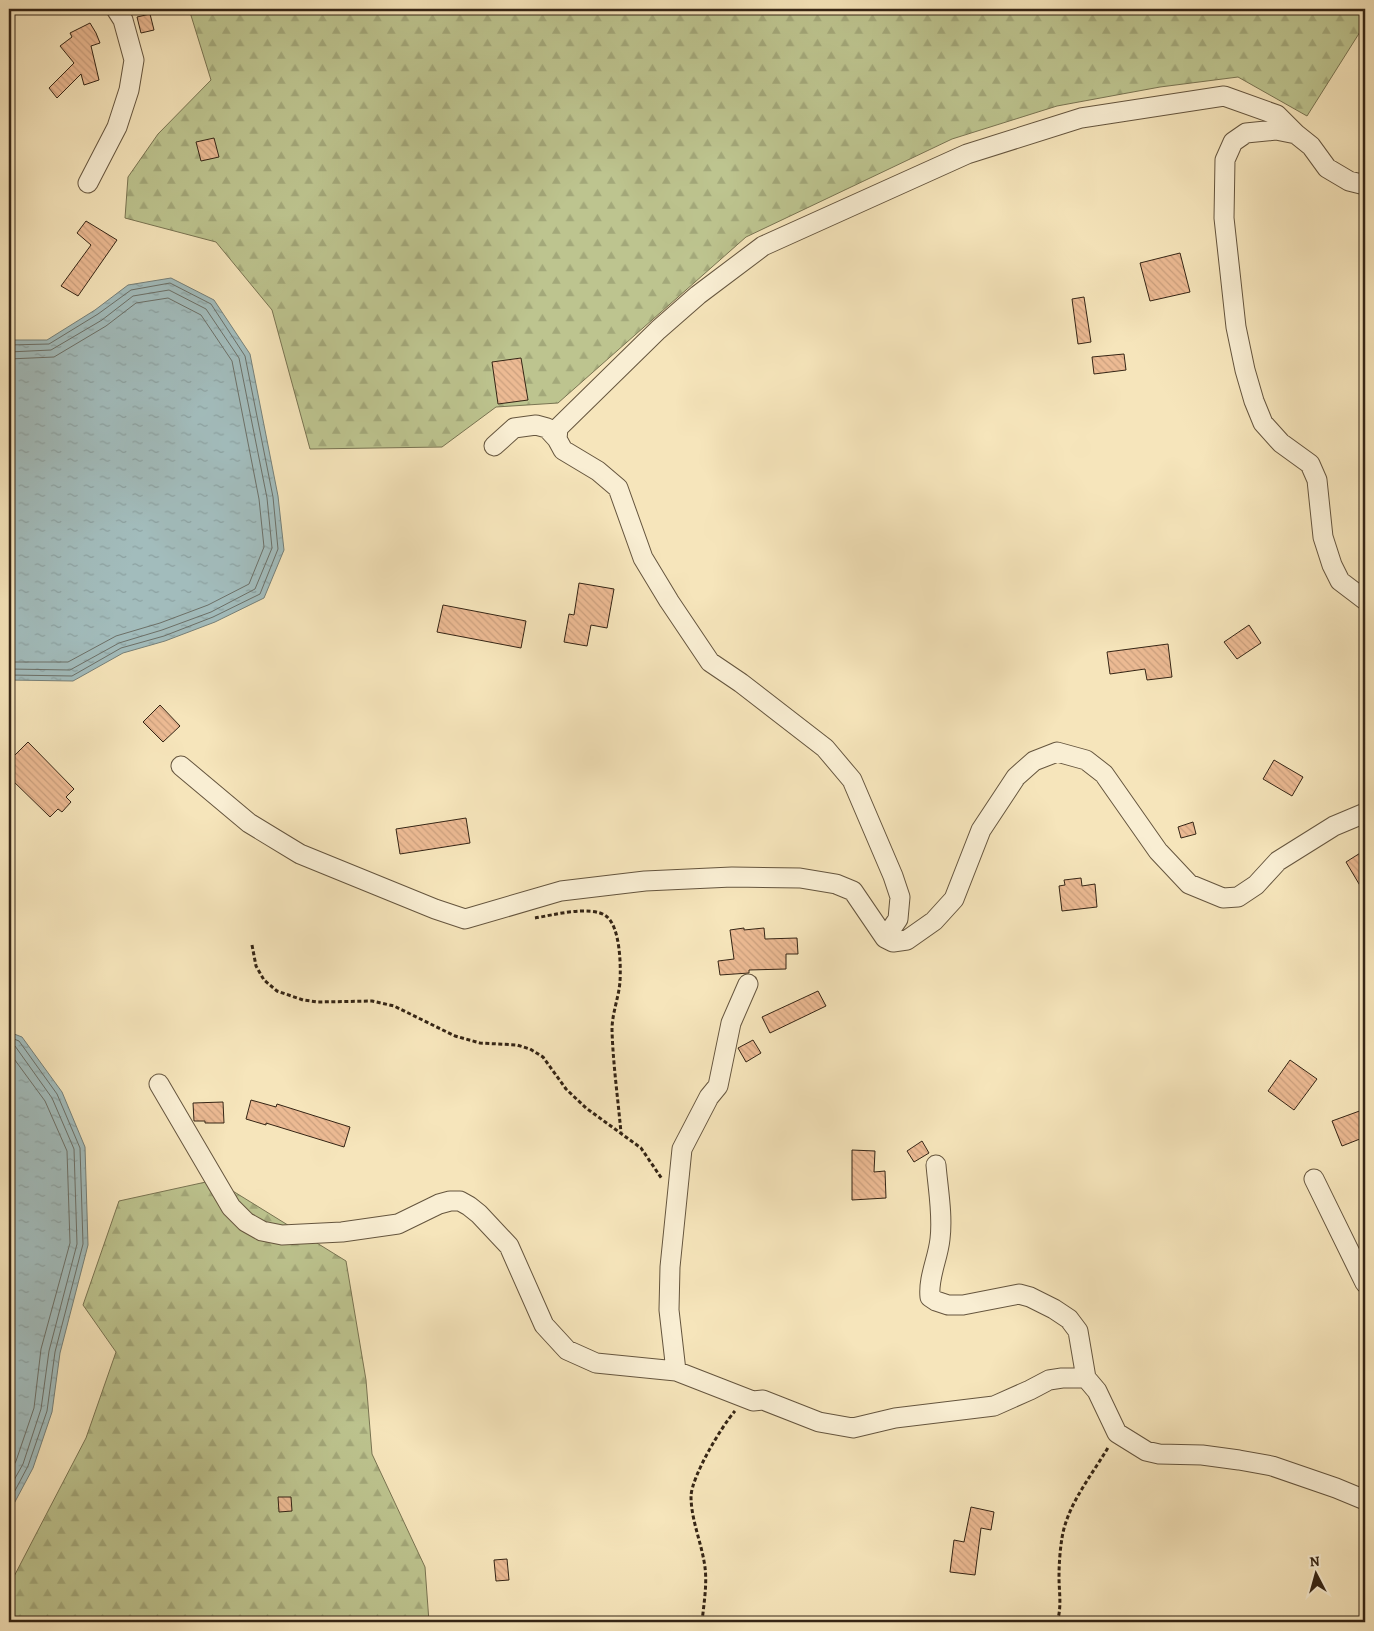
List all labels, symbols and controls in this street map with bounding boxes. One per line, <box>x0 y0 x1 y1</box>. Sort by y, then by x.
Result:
north arrow <box>1292 1548 1342 1598</box>
text: N <box>1309 1552 1321 1572</box>

